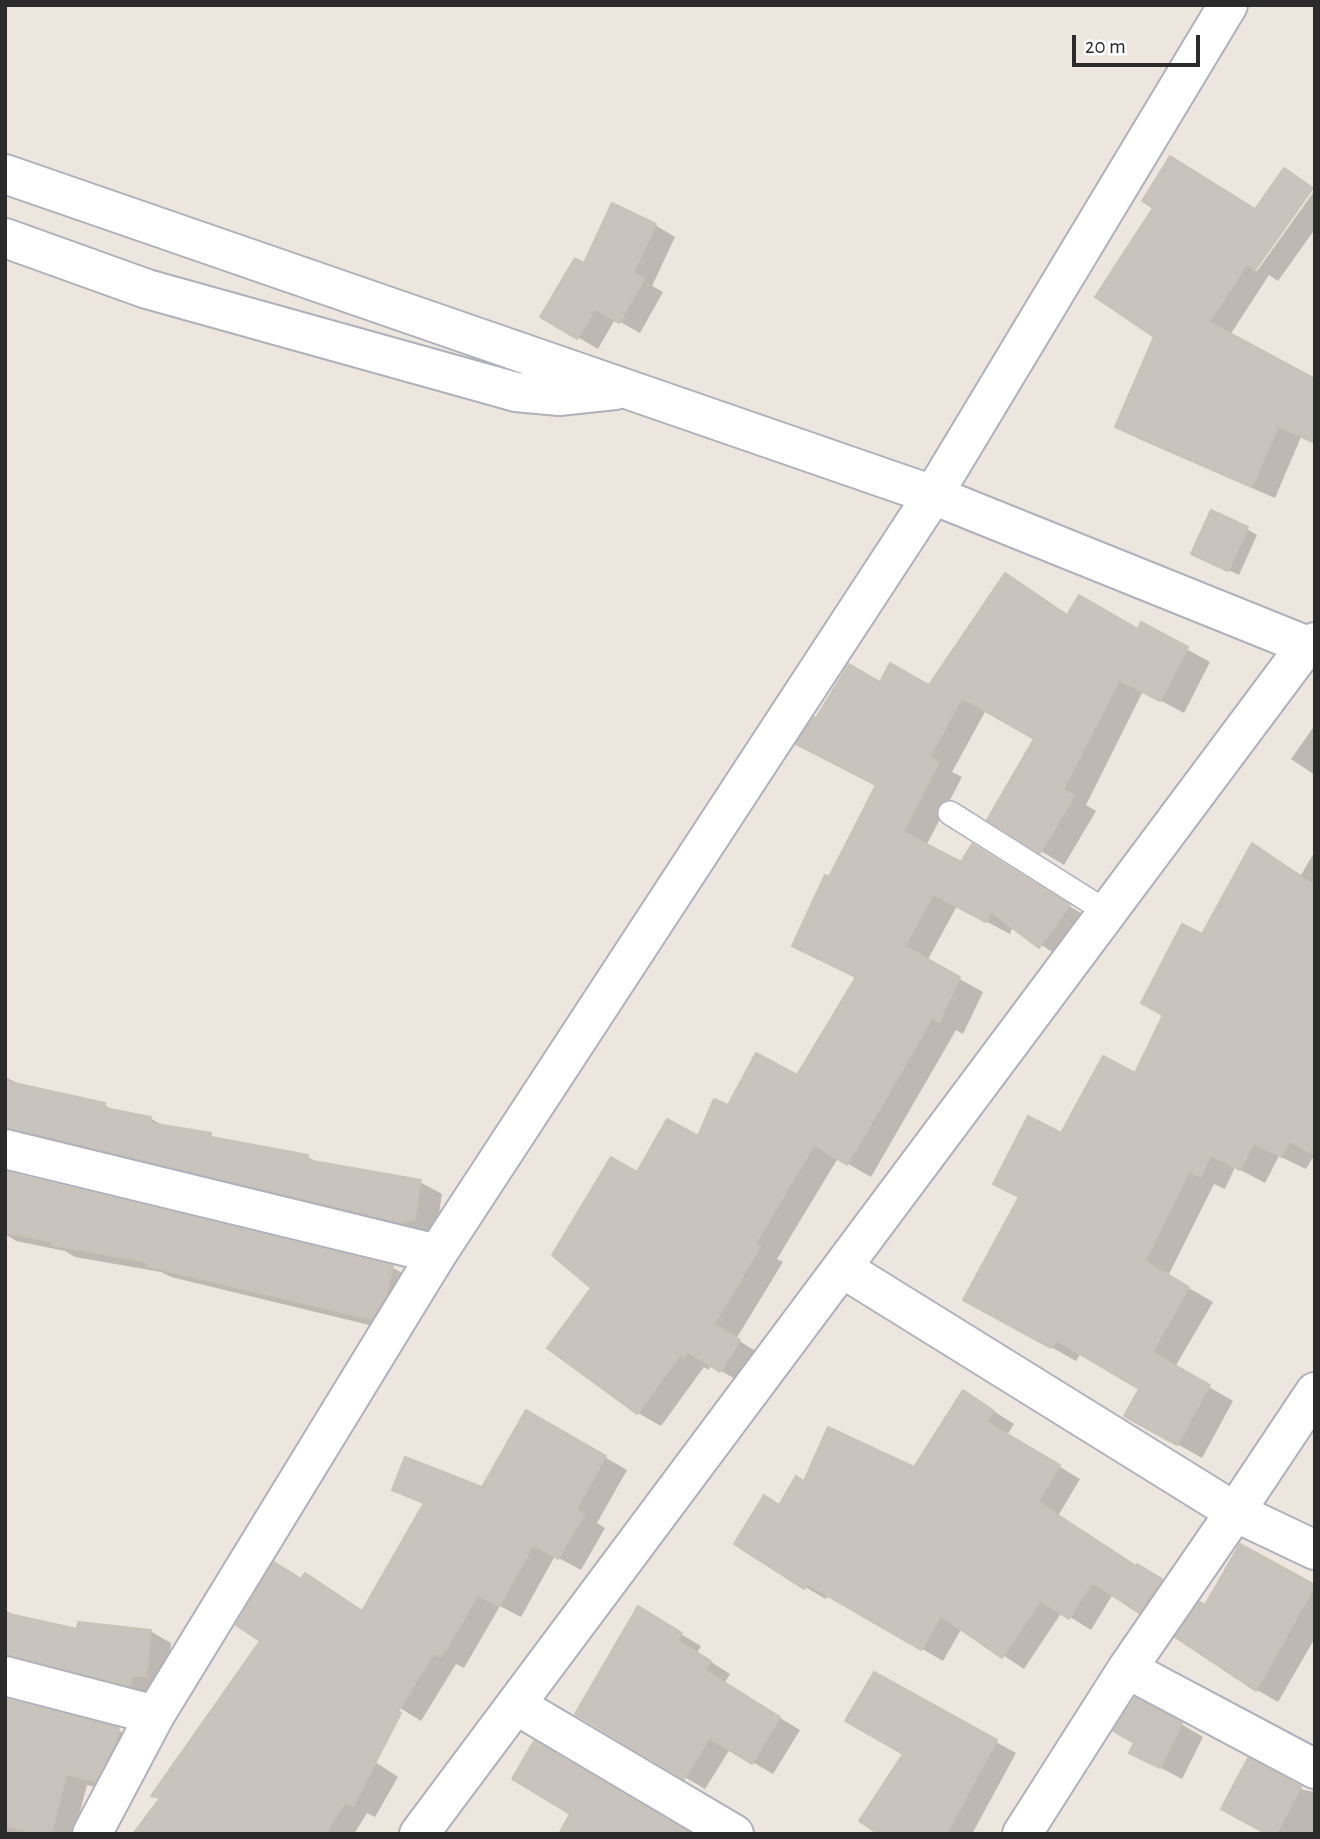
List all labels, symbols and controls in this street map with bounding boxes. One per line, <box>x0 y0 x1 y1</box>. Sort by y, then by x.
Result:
scale bar <box>1075 21 1203 65</box>
text: 20 m <box>1085 36 1126 57</box>

